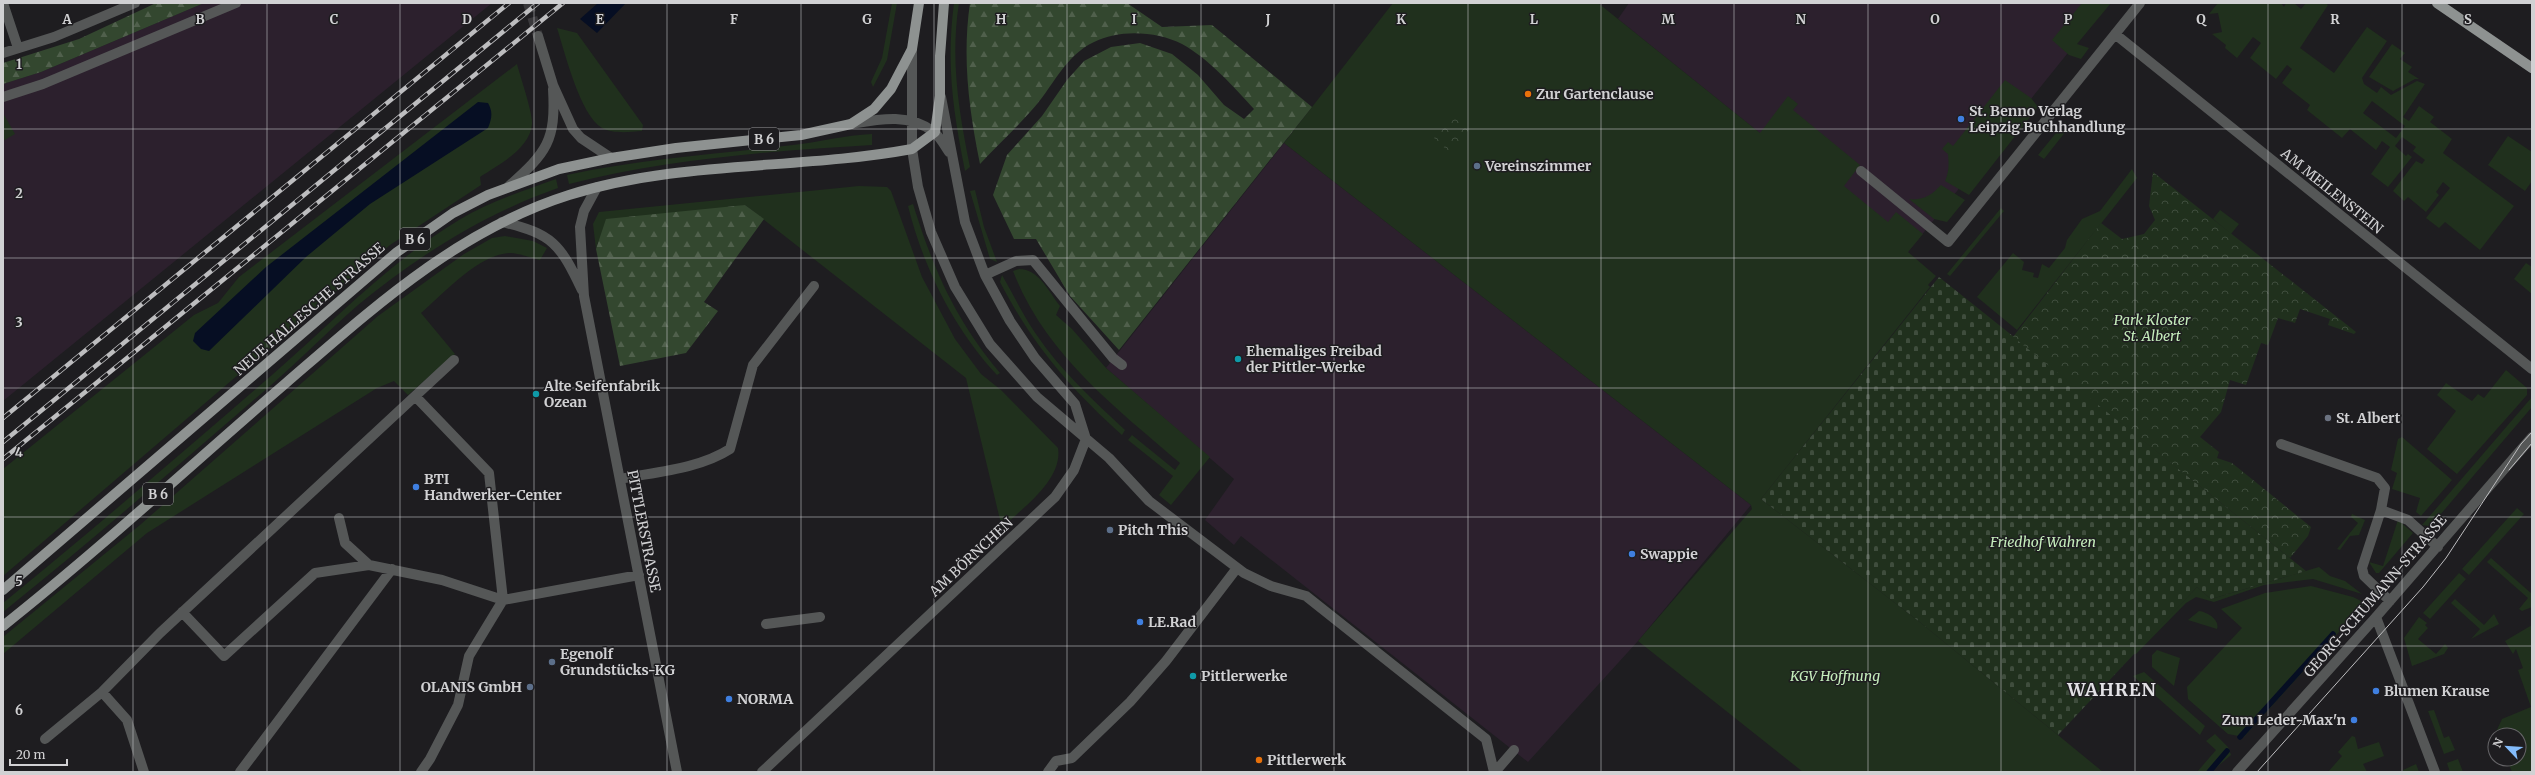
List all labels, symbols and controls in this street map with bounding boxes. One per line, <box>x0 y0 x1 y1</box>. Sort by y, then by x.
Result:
text: A <box>61 11 72 28</box>
text: B <box>195 11 205 28</box>
text: C <box>330 11 339 28</box>
text: D <box>462 11 472 28</box>
text: E <box>596 11 605 28</box>
text: F <box>730 11 738 28</box>
text: G <box>862 11 872 28</box>
text: H <box>996 11 1007 28</box>
text: I <box>1131 11 1137 28</box>
text: J <box>1264 11 1271 28</box>
text: K <box>1396 11 1406 28</box>
text: L <box>1530 11 1539 28</box>
text: M <box>1661 11 1675 28</box>
text: N <box>1796 11 1807 28</box>
text: O <box>1930 11 1940 28</box>
text: P <box>2064 11 2073 28</box>
text: Q <box>2196 11 2207 28</box>
text: R <box>2330 11 2340 28</box>
text: S <box>2464 11 2472 28</box>
text: 1 <box>16 56 22 73</box>
place label: Zur Gartenclause <box>1536 85 1654 103</box>
marker: Zur Gartenclause <box>1523 89 1533 99</box>
place label: St. Benno Verlag Leipzig Buchhandlung <box>1969 102 2125 136</box>
marker: St. Benno Verlag Leipzig Buchhandlung <box>1956 114 1966 124</box>
road number: B 6 <box>749 128 779 150</box>
street label: AM MEILENSTEIN <box>2276 144 2387 238</box>
place label: Vereinszimmer <box>1484 157 1592 175</box>
marker: Vereinszimmer <box>1472 161 1482 171</box>
text: 2 <box>15 185 23 202</box>
road number: B 6 <box>400 228 430 250</box>
street label: NEUE HALLESCHE STRASSE <box>230 239 388 379</box>
park label: Park Kloster St. Albert <box>2114 311 2191 345</box>
text: 3 <box>15 314 23 331</box>
place label: Ehemaliges Freibad der Pittler-Werke <box>1246 342 1382 376</box>
marker: Ehemaliges Freibad der Pittler-Werke <box>1233 354 1243 364</box>
place label: Alte Seifenfabrik Ozean <box>543 377 661 411</box>
marker: Alte Seifenfabrik Ozean <box>531 389 541 399</box>
place label: St. Albert <box>2336 409 2401 427</box>
marker: St. Albert <box>2323 413 2333 423</box>
text: 4 <box>15 444 24 461</box>
street label: PITTLERSTRASSE <box>623 468 665 594</box>
place label: BTI Handwerker-Center <box>424 470 562 504</box>
marker: BTI Handwerker-Center <box>411 482 421 492</box>
road number: B 6 <box>143 483 173 505</box>
street label: GEORG-SCHUMANN-STRASSE <box>2300 511 2450 681</box>
street label: AM BÖRNCHEN <box>925 514 1017 601</box>
place label: Pitch This <box>1118 521 1188 539</box>
marker: Pitch This <box>1105 525 1115 535</box>
park label: Friedhof Wahren <box>1989 533 2096 551</box>
place label: Swappie <box>1640 545 1698 563</box>
marker: Swappie <box>1627 549 1637 559</box>
text: 5 <box>15 573 23 590</box>
place label: LE.Rad <box>1148 613 1196 631</box>
marker: LE.Rad <box>1135 617 1145 627</box>
place label: Egenolf Grundstücks-KG <box>560 645 676 679</box>
marker: Egenolf Grundstücks-KG <box>547 657 557 667</box>
place label: Pittlerwerke <box>1201 667 1288 685</box>
park label: KGV Hoffnung <box>1789 667 1880 685</box>
marker: Pittlerwerke <box>1188 671 1198 681</box>
place label: OLANIS GmbH <box>421 678 522 696</box>
district label: WAHREN <box>2066 678 2157 701</box>
marker: OLANIS GmbH <box>525 682 535 692</box>
place label: Blumen Krause <box>2384 682 2490 700</box>
marker: Blumen Krause <box>2371 686 2381 696</box>
place label: NORMA <box>737 690 794 708</box>
marker: NORMA <box>724 694 734 704</box>
text: 6 <box>15 702 23 719</box>
place label: Zum Leder-Max'n <box>2222 711 2346 729</box>
marker: Zum Leder-Max'n <box>2349 715 2359 725</box>
north arrow <box>2487 727 2527 767</box>
text: N <box>2490 736 2506 750</box>
scale bar <box>10 741 67 767</box>
text: 20 m <box>16 747 45 762</box>
place label: Pittlerwerk <box>1267 751 1347 769</box>
marker: Pittlerwerk <box>1254 755 1264 765</box>

